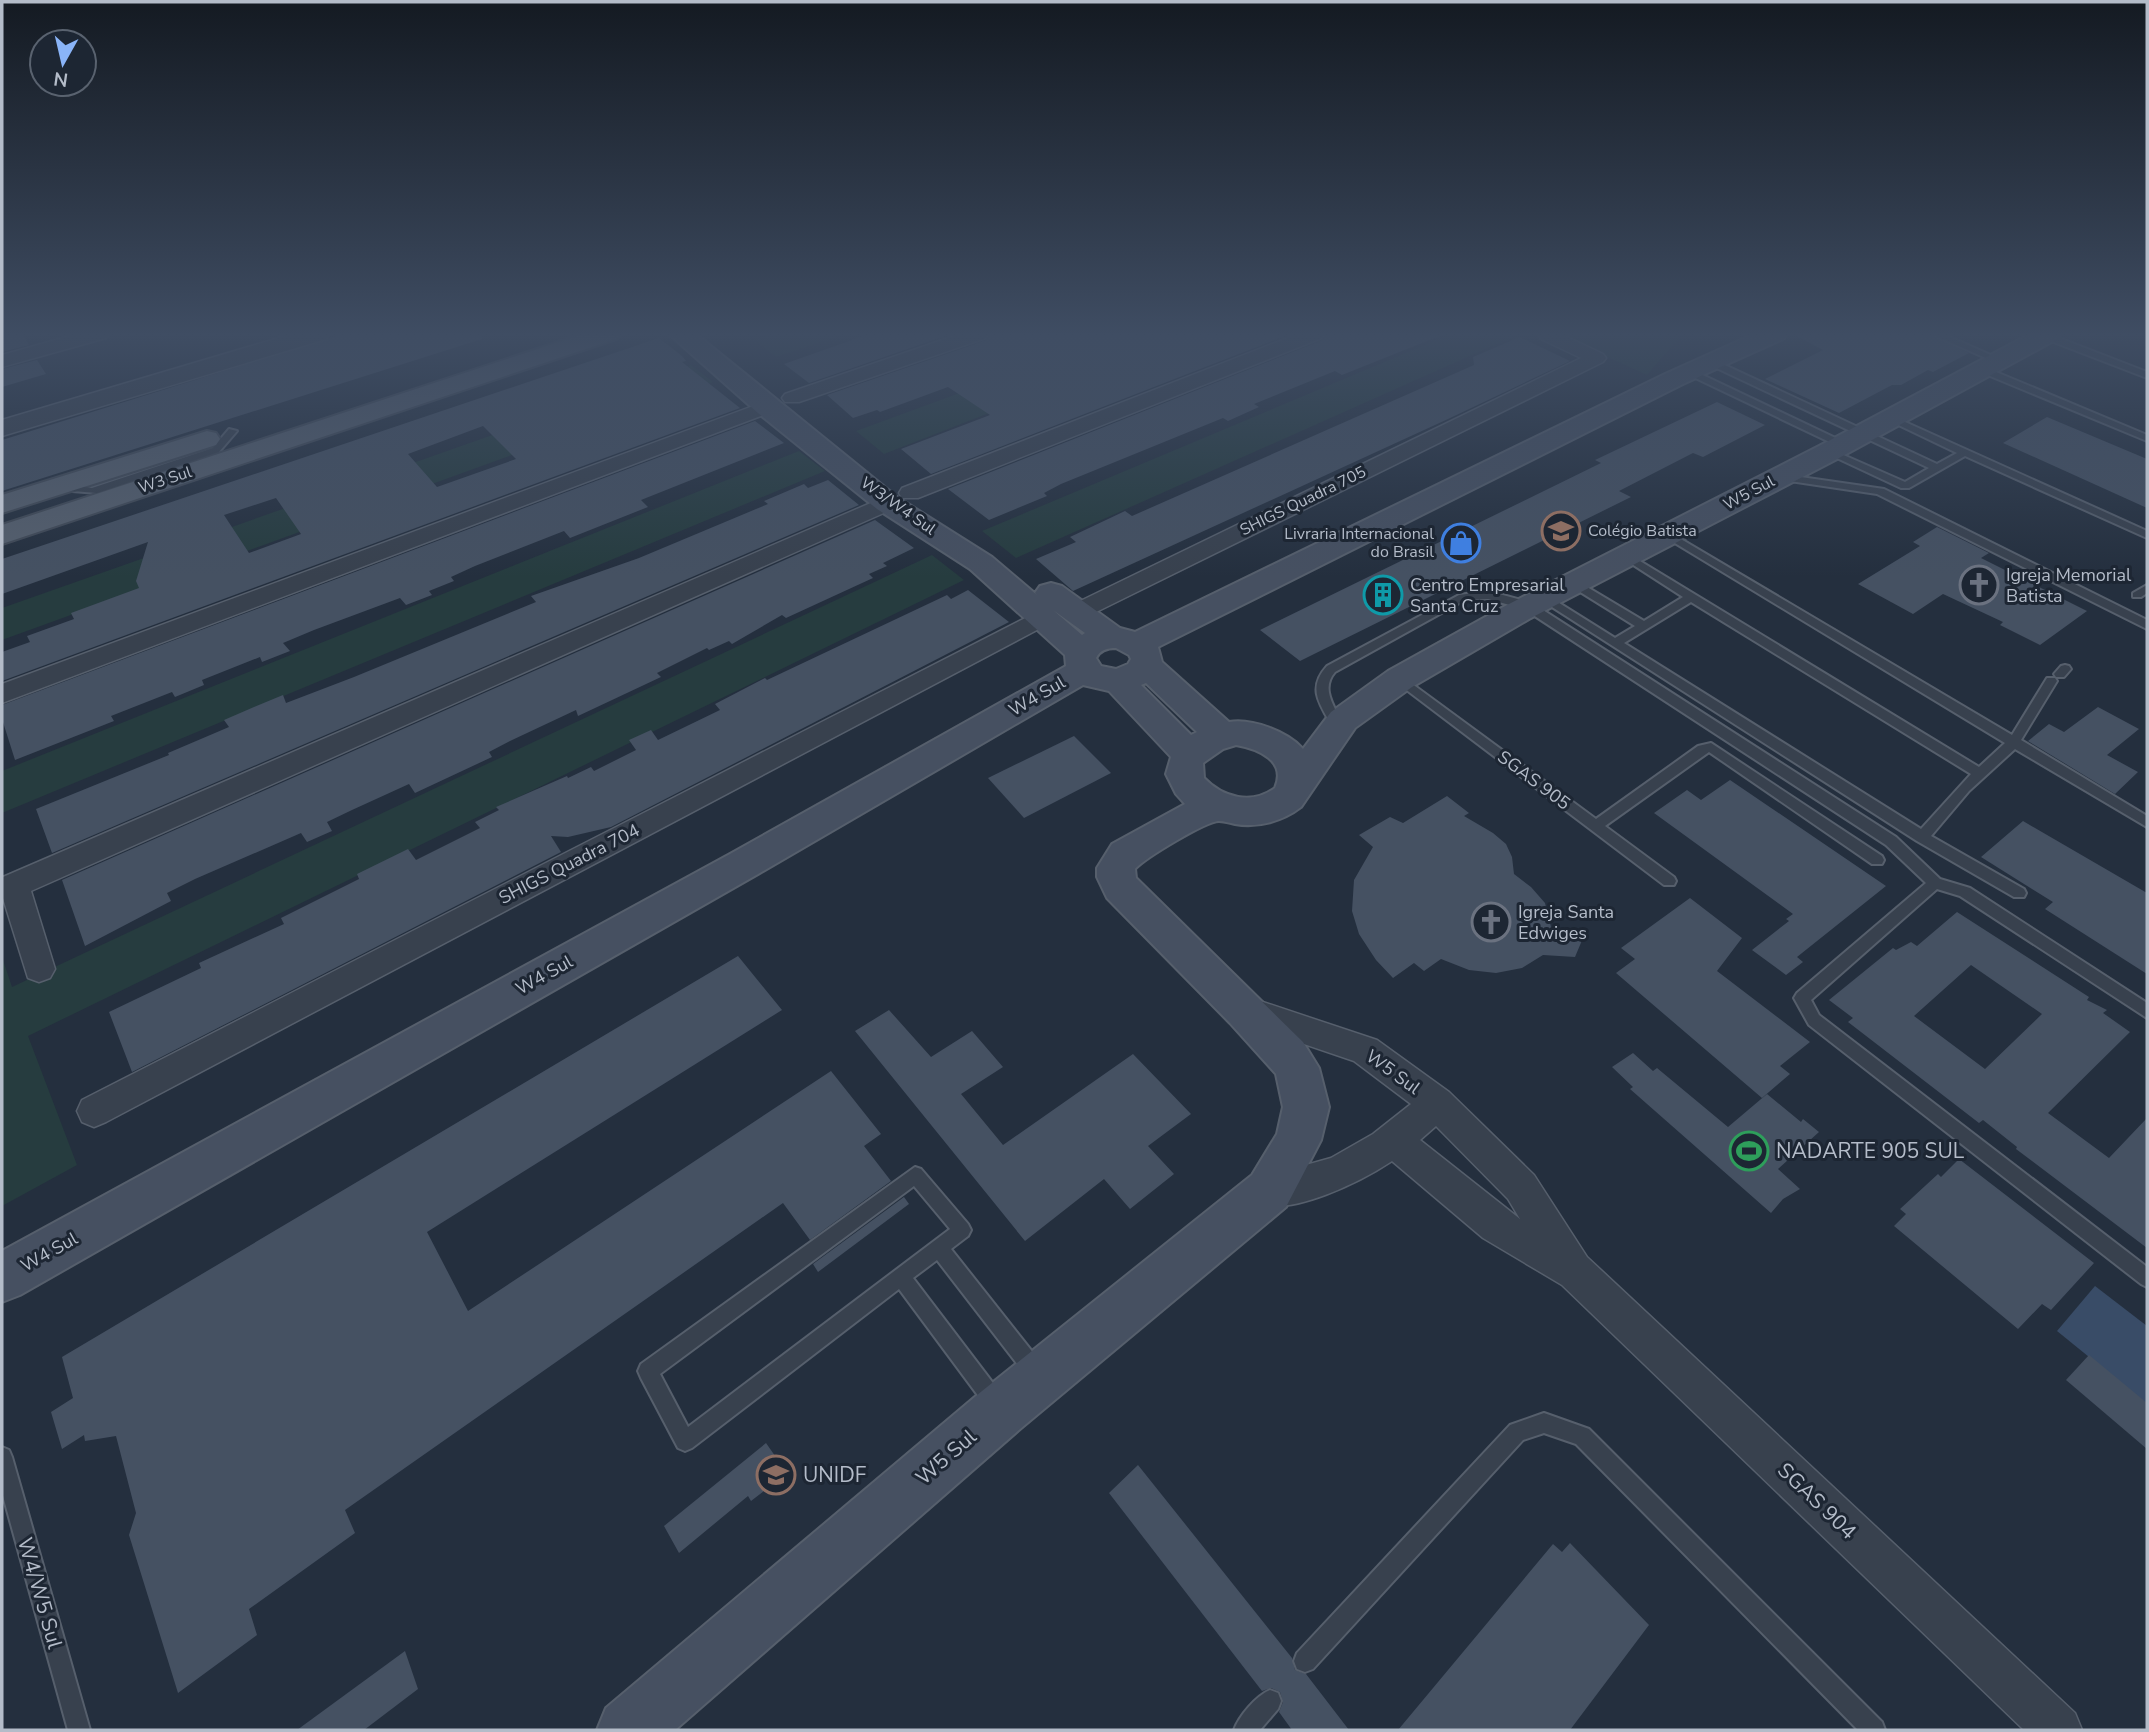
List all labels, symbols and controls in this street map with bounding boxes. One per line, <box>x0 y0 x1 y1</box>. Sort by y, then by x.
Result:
north arrow <box>28 28 98 98</box>
text: N <box>52 65 70 93</box>
street label: W3 Sul <box>135 461 195 499</box>
street label: SHIGS Quadra 705 <box>1236 461 1370 541</box>
street label: W5 Sul <box>1720 470 1779 516</box>
street label: W3/W4 Sul <box>856 472 940 540</box>
school or university icon: Colégio Batista <box>1540 510 1582 552</box>
place label: Colégio Batista <box>1588 520 1697 542</box>
shop icon: Livraria Internacional do Brasil <box>1440 522 1482 564</box>
place label: Livraria Internacional do Brasil <box>1284 523 1434 563</box>
place label: Igreja Memorial Batista <box>2006 563 2132 608</box>
church icon: Igreja Memorial Batista <box>1958 564 2000 606</box>
place label: Centro Empresarial Santa Cruz <box>1410 573 1565 618</box>
building icon: Centro Empresarial Santa Cruz <box>1362 574 1404 616</box>
street label: W4 Sul <box>1004 670 1070 722</box>
street label: SGAS 905 <box>1493 745 1575 815</box>
street label: SHIGS Quadra 704 <box>494 818 644 910</box>
place label: Igreja Santa Edwiges <box>1518 900 1614 945</box>
church icon: Igreja Santa Edwiges <box>1470 901 1512 943</box>
street label: W4 Sul <box>511 949 577 1000</box>
street label: W5 Sul <box>1361 1044 1426 1100</box>
sports icon: NADARTE 905 SUL <box>1728 1130 1770 1172</box>
place label: NADARTE 905 SUL <box>1776 1137 1965 1165</box>
street label: W4 Sul <box>16 1226 82 1277</box>
street label: W5 Sul <box>910 1422 983 1491</box>
school or university icon: UNIDF <box>755 1454 797 1496</box>
street label: SGAS 904 <box>1772 1456 1862 1546</box>
place label: UNIDF <box>803 1461 866 1489</box>
street label: W4/W5 Sul <box>11 1534 69 1653</box>

